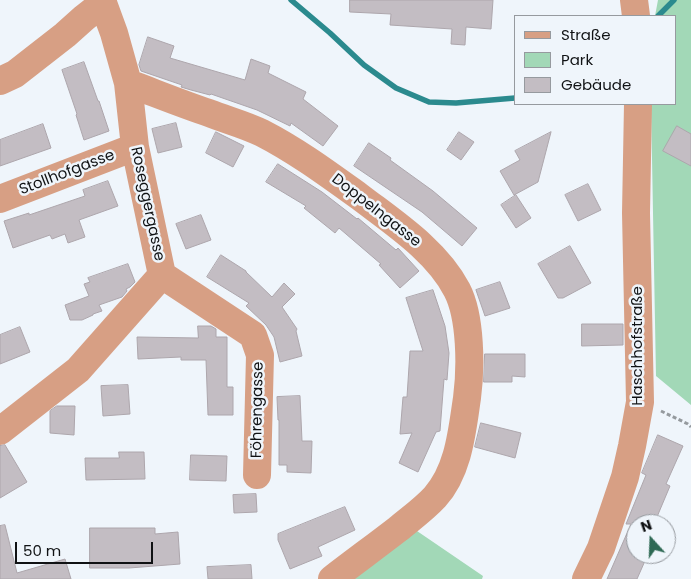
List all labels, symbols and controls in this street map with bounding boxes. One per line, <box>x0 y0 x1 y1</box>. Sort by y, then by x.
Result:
legend <box>514 15 676 105</box>
text: Straße <box>561 24 611 45</box>
text: Park <box>561 49 593 70</box>
text: Gebäude <box>561 74 631 95</box>
street label: Roseggergasse <box>126 145 168 263</box>
street label: Stollhofgasse <box>17 147 117 199</box>
street label: Doppelngasse <box>328 171 424 251</box>
street label: Haschhofstraße <box>629 286 647 406</box>
street label: Föhrengasse <box>248 362 268 458</box>
north arrow <box>626 514 676 564</box>
text: N <box>638 515 655 537</box>
scale bar <box>18 532 155 564</box>
text: 50 m <box>23 540 61 561</box>

